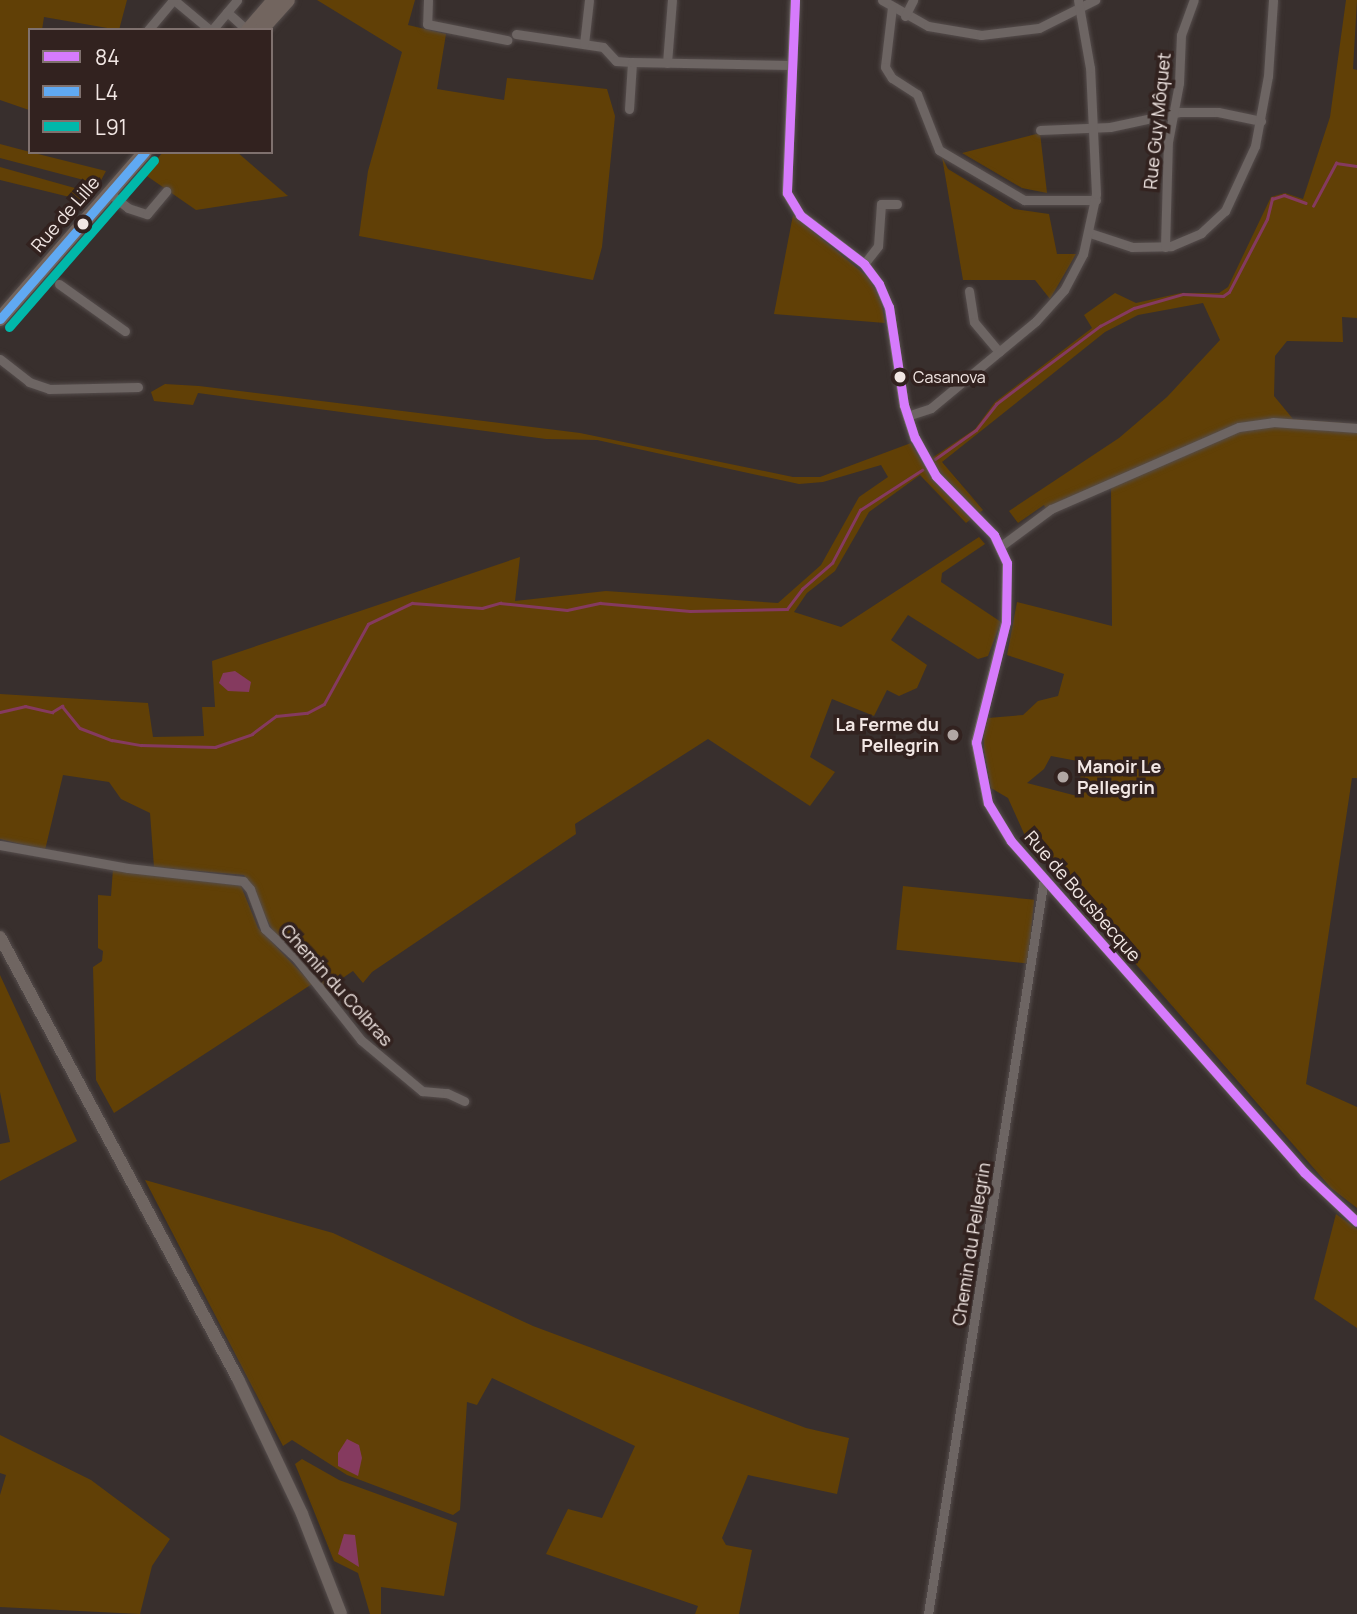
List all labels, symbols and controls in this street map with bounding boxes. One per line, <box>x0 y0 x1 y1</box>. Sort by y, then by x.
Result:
legend <box>28 28 273 154</box>
text: 84 <box>95 43 120 71</box>
street label: Rue Guy Môquet <box>1139 51 1175 191</box>
text: L4 <box>95 78 118 106</box>
text: L91 <box>95 113 127 141</box>
street label: Rue de Lille <box>26 172 104 256</box>
unlabelled marker <box>76 217 90 231</box>
place label: Casanova <box>913 367 986 387</box>
marker: Casanova <box>893 370 907 384</box>
place label: La Ferme du Pellegrin <box>835 714 939 756</box>
marker: La Ferme du Pellegrin <box>945 727 961 743</box>
place label: Manoir Le Pellegrin <box>1077 756 1161 798</box>
marker: Manoir Le Pellegrin <box>1055 769 1071 785</box>
street label: Rue de Bousbecque <box>1020 826 1146 966</box>
street label: Chemin du Colbras <box>277 920 397 1050</box>
street label: Chemin du Pellegrin <box>947 1161 995 1327</box>

